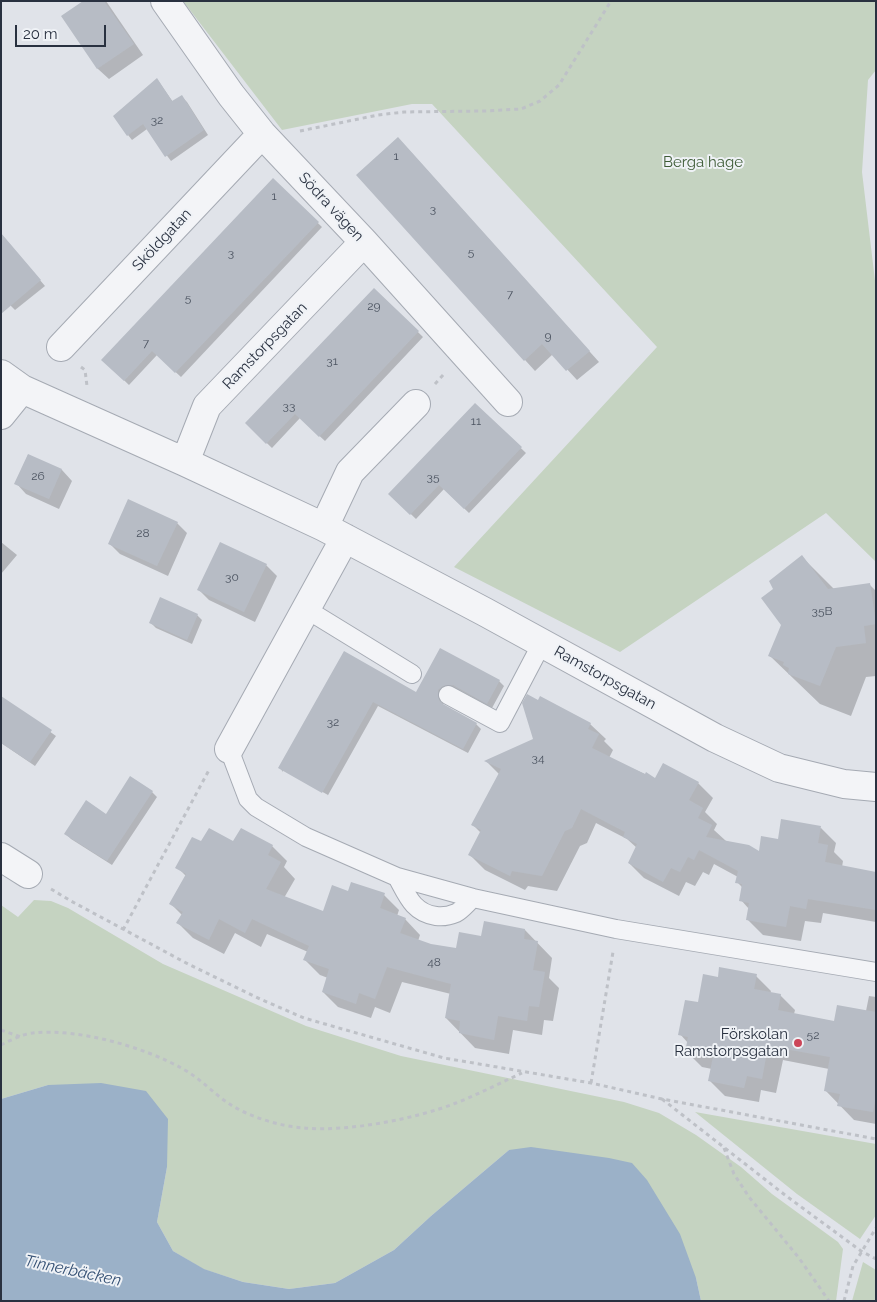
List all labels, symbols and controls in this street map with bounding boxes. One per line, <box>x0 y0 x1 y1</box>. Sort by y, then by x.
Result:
scale bar <box>18 15 109 47</box>
text: 20 m <box>23 25 58 43</box>
house number: 32 <box>151 113 163 127</box>
house number: 1 <box>393 149 399 163</box>
park label: Berga hage <box>663 153 743 171</box>
street label: Södra vägen <box>295 169 367 245</box>
house number: 1 <box>271 189 277 203</box>
house number: 3 <box>430 202 436 216</box>
street label: Sköldgatan <box>129 205 195 275</box>
house number: 5 <box>468 245 474 259</box>
house number: 3 <box>228 246 234 260</box>
house number: 7 <box>507 287 513 301</box>
house number: 5 <box>185 291 191 305</box>
street label: Ramstorpsgatan <box>219 299 311 393</box>
house number: 29 <box>367 299 381 313</box>
house number: 9 <box>544 329 552 343</box>
house number: 7 <box>143 336 149 350</box>
house number: 31 <box>326 354 338 368</box>
house number: 33 <box>283 399 295 413</box>
house number: 11 <box>471 414 481 428</box>
house number: 26 <box>31 469 45 483</box>
house number: 35 <box>427 470 439 484</box>
house number: 28 <box>136 526 150 540</box>
house number: 30 <box>225 570 239 584</box>
house number: 35B <box>812 604 832 618</box>
street label: Ramstorpsgatan <box>551 643 659 713</box>
house number: 32 <box>327 715 339 729</box>
house number: 34 <box>532 751 544 765</box>
house number: 48 <box>427 955 441 969</box>
place label: Förskolan Ramstorpsgatan <box>674 1025 788 1060</box>
house number: 52 <box>807 1028 819 1042</box>
marker: Förskolan Ramstorpsgatan <box>792 1037 804 1049</box>
water label: Tinnerbäcken <box>23 1251 123 1291</box>

